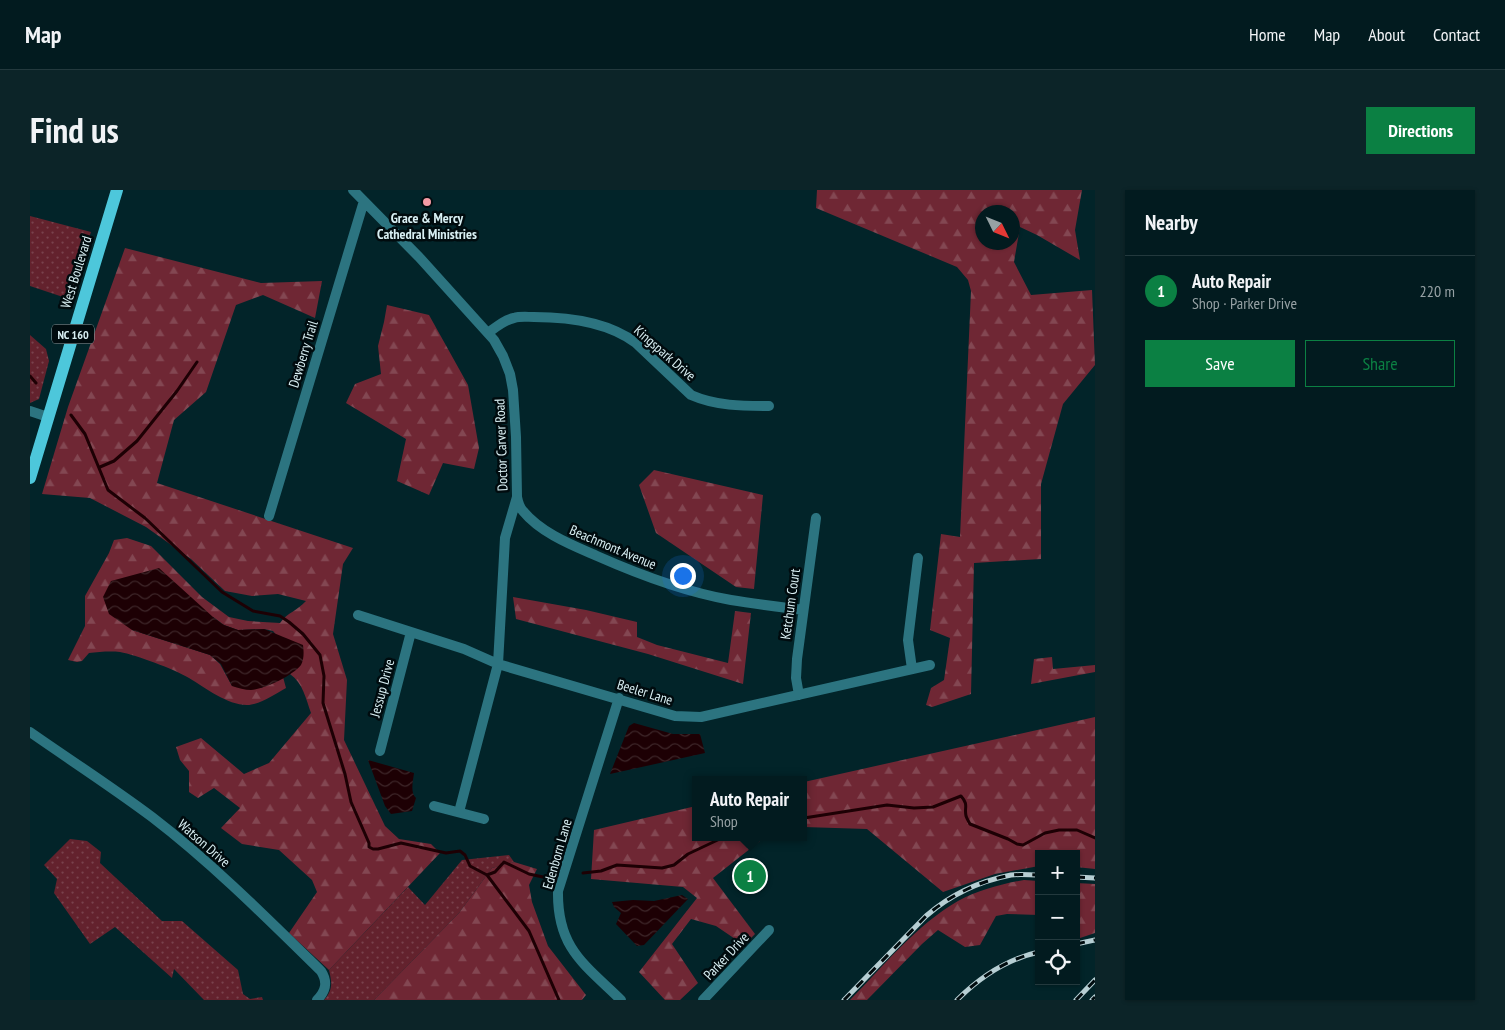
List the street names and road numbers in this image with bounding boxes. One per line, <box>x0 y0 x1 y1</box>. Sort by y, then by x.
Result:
street label: West Boulevard <box>56 234 96 310</box>
street label: Dewberry Trail <box>284 318 322 390</box>
street label: Kingspark Drive <box>630 321 700 385</box>
road number: NC 160 <box>52 324 94 344</box>
street label: Doctor Carver Road <box>490 398 512 492</box>
street label: Beachmont Avenue <box>567 521 659 573</box>
street label: Ketchum Court <box>776 567 804 641</box>
street label: Jessup Drive <box>365 657 398 720</box>
street label: Beeler Lane <box>615 675 675 709</box>
street label: Watson Drive <box>174 815 234 871</box>
street label: Edenborn Lane <box>538 817 576 891</box>
street label: Parker Drive <box>699 928 753 984</box>

